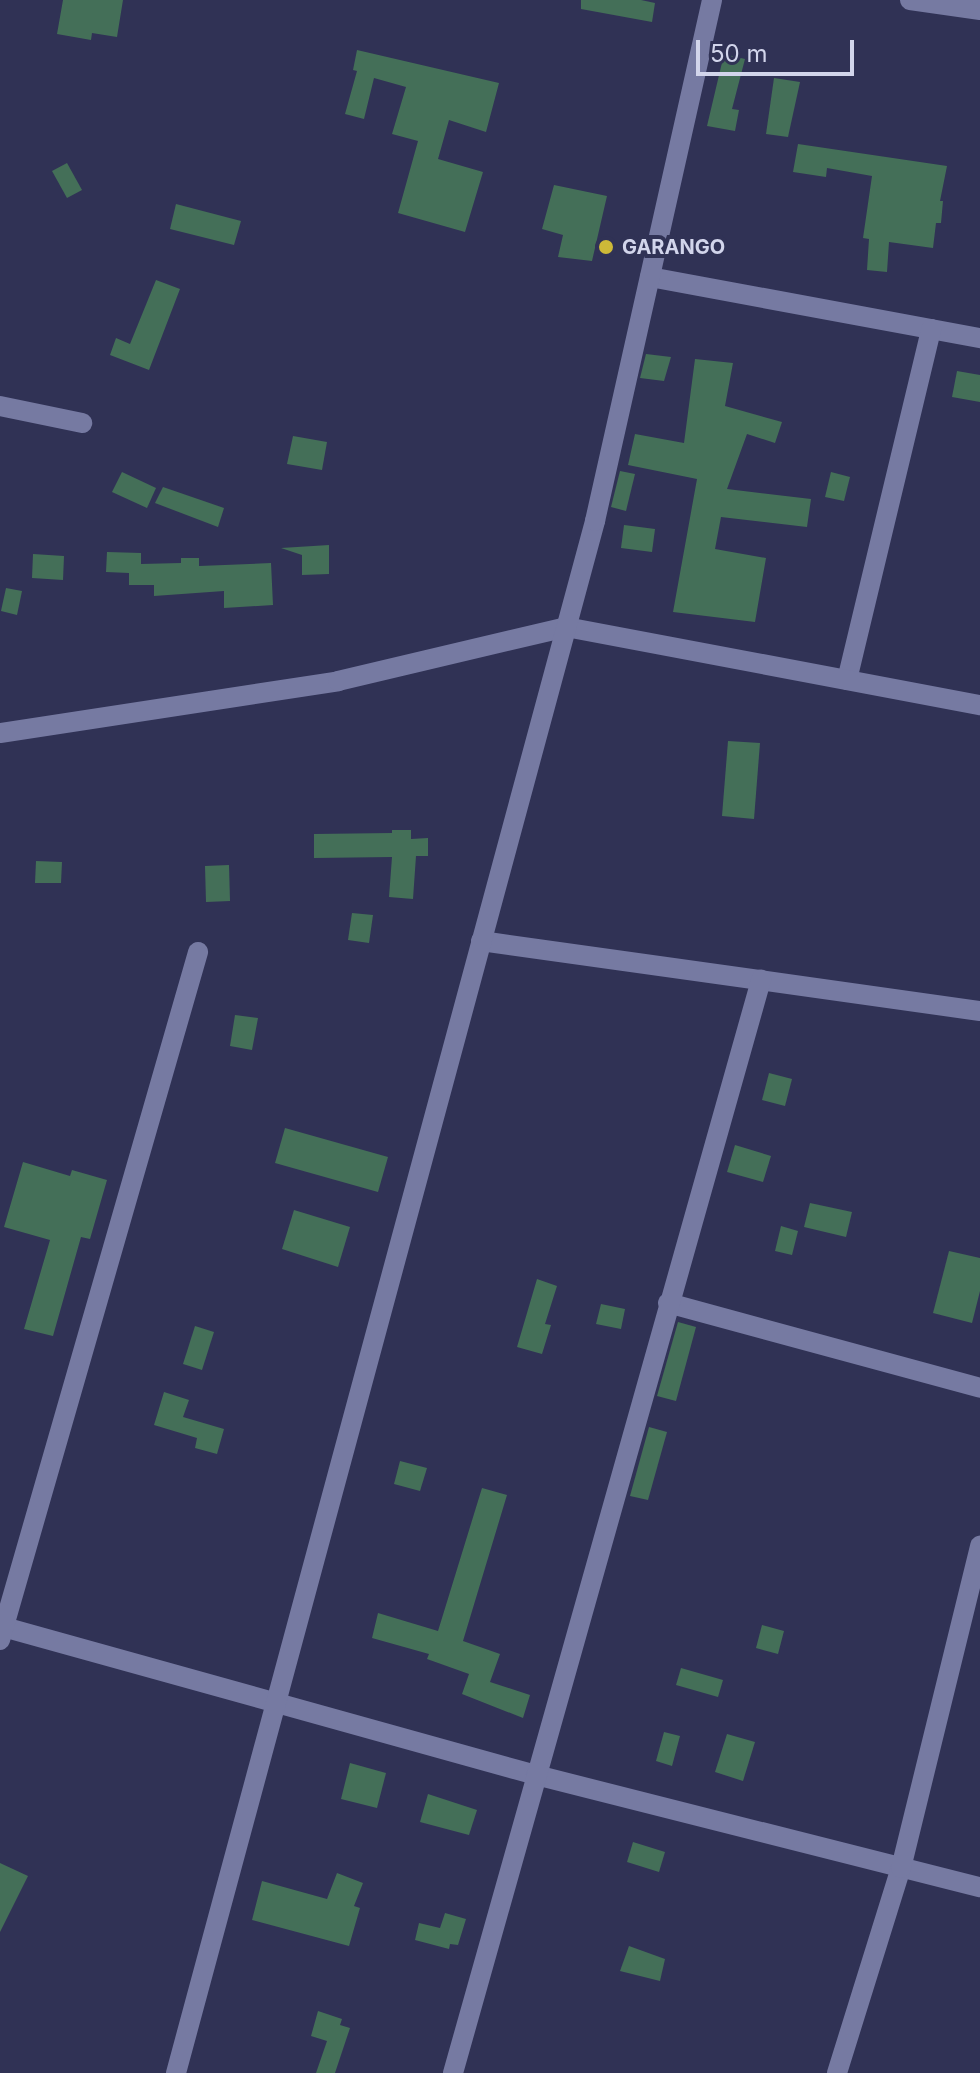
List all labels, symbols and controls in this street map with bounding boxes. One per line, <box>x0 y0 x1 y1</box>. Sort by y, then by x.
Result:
scale bar <box>700 24 858 74</box>
text: 50 m <box>710 39 768 68</box>
place label: GARANGO <box>622 235 725 259</box>
marker: GARANGO <box>597 238 615 256</box>

